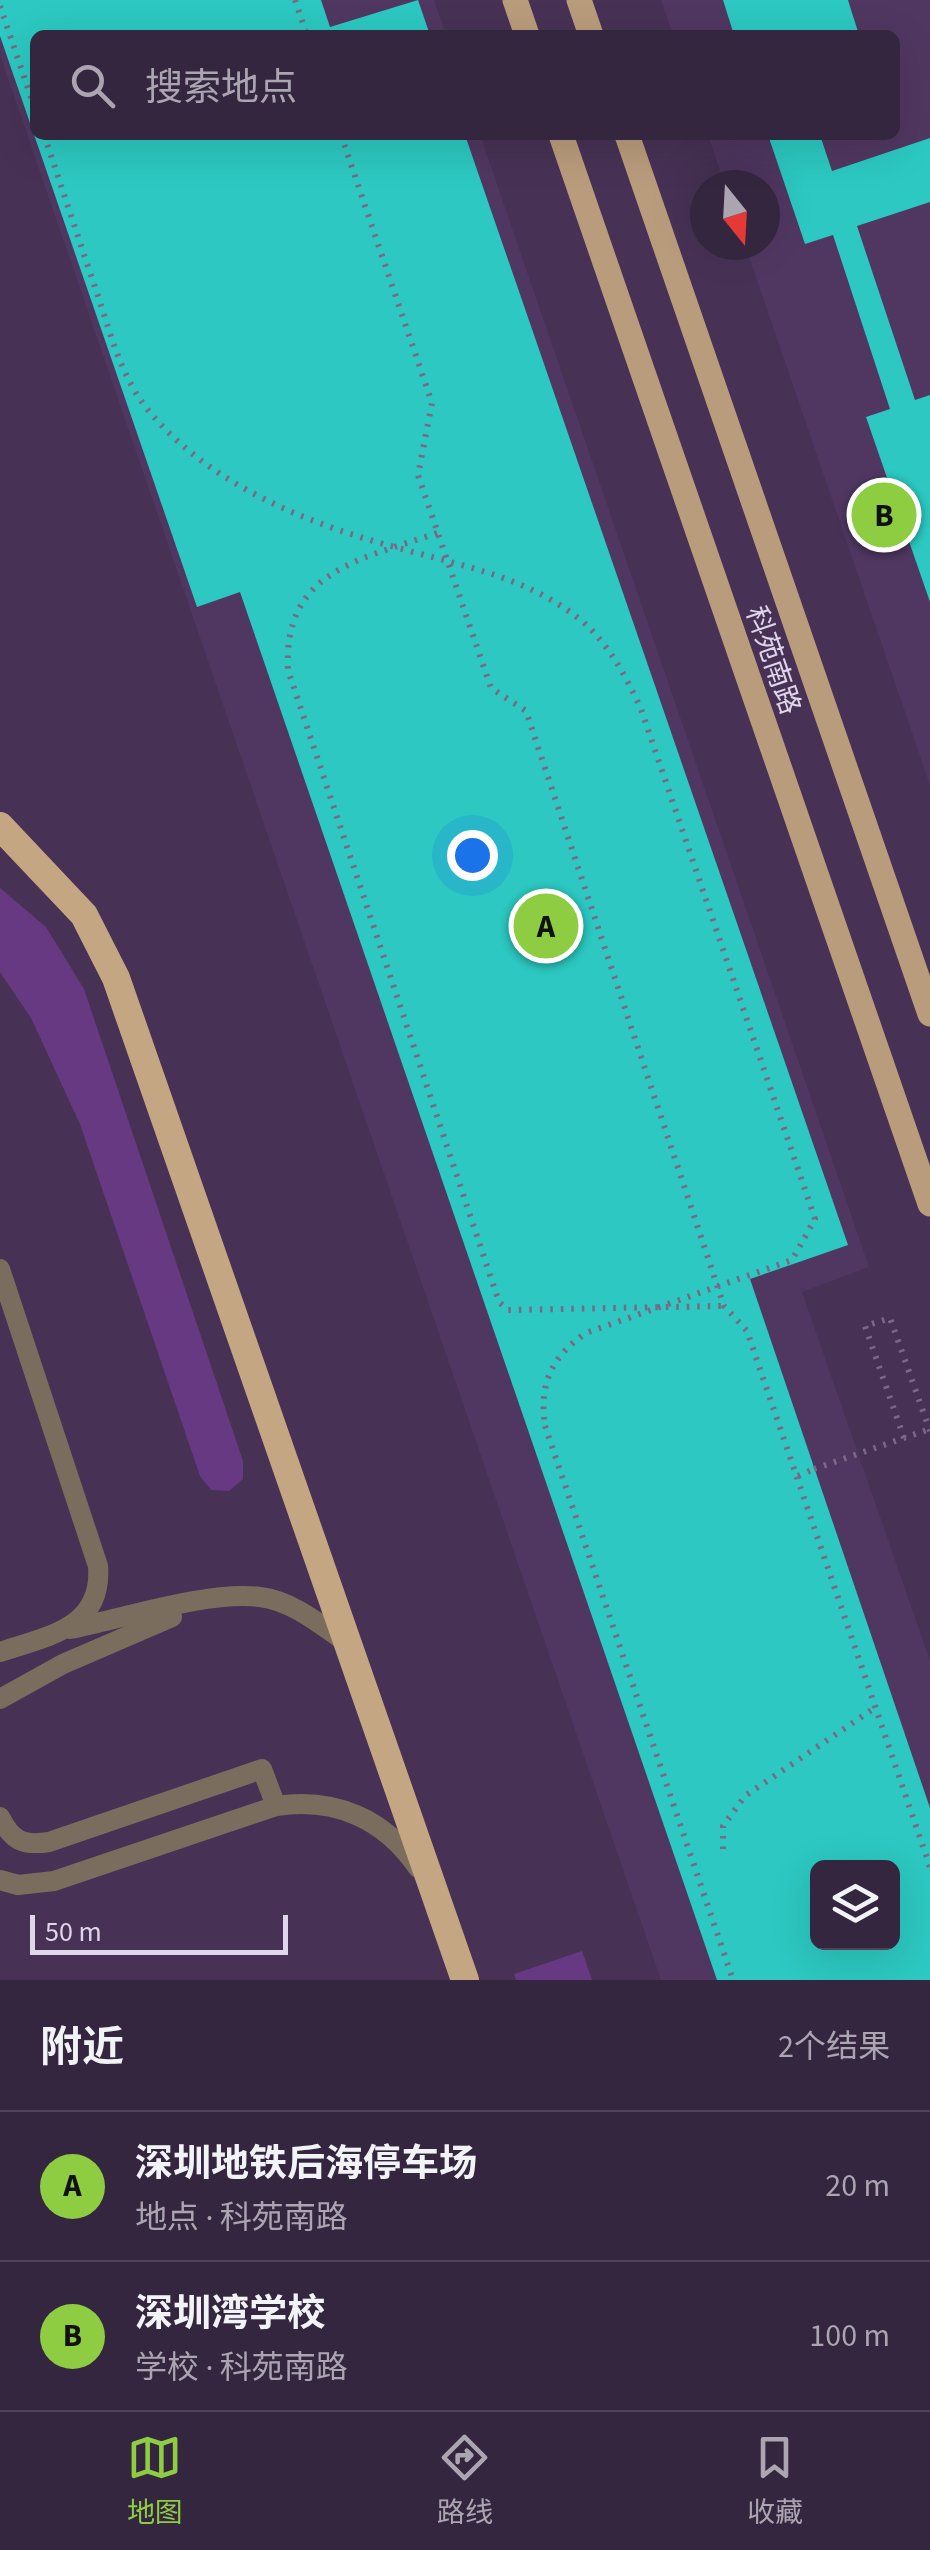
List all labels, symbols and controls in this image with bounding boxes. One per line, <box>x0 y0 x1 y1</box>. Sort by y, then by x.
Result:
search box <box>30 30 900 140</box>
icon: search <box>65 58 120 113</box>
text: 搜索地点 <box>145 61 297 115</box>
north arrow <box>690 170 780 260</box>
pin: B <box>852 478 916 552</box>
street label: 科苑南路 <box>736 601 810 720</box>
your location <box>447 830 498 881</box>
pin: A <box>514 888 578 964</box>
map controls <box>810 1860 900 1950</box>
button: layers <box>810 1860 900 1950</box>
scale bar <box>30 1910 288 1954</box>
text: 50 m <box>45 1912 102 1952</box>
text: 附近 <box>40 2018 124 2078</box>
text: 2个结果 <box>778 2024 890 2070</box>
text: 深圳地铁后海停车场 <box>135 2137 477 2191</box>
text: A <box>63 2163 82 2209</box>
text: 20 m <box>825 2163 890 2209</box>
text: 地点 · 科苑南路 <box>135 2195 348 2241</box>
text: 深圳湾学校 <box>135 2287 325 2341</box>
text: B <box>63 2313 82 2359</box>
text: 100 m <box>809 2313 890 2359</box>
text: 学校 · 科苑南路 <box>135 2345 348 2391</box>
tab: 地图 <box>127 2430 183 2533</box>
tab: 路线 <box>437 2430 493 2533</box>
tab: 收藏 <box>747 2430 803 2533</box>

